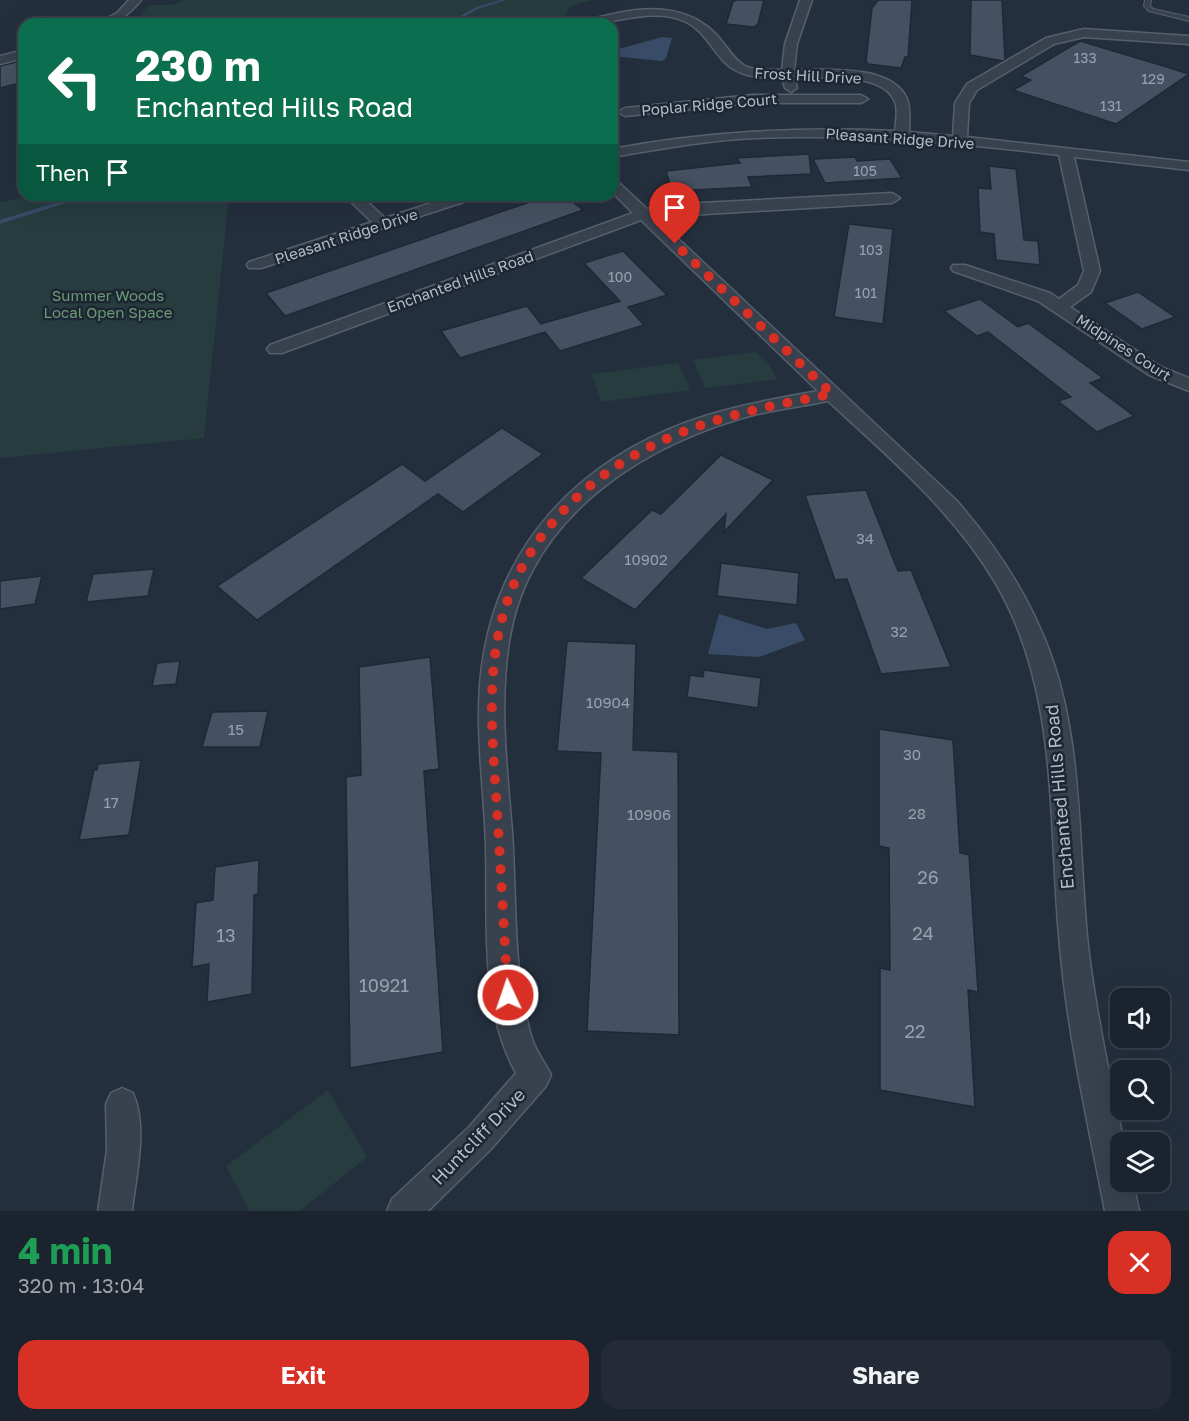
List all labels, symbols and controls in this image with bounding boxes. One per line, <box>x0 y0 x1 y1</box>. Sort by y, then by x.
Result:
text: 230 m <box>135 40 261 90</box>
icon: left <box>36 42 114 120</box>
house number: 133 <box>1073 49 1097 66</box>
street label: Frost Hill Drive <box>754 63 862 87</box>
house number: 129 <box>1141 70 1165 87</box>
street label: Poplar Ridge Court <box>640 89 778 119</box>
text: Enchanted Hills Road <box>135 91 413 123</box>
house number: 131 <box>1100 97 1122 114</box>
street label: Pleasant Ridge Drive <box>825 124 975 152</box>
icon: arrive <box>101 156 134 189</box>
text: Then <box>36 159 89 186</box>
house number: 105 <box>853 162 877 179</box>
pin <box>649 182 700 244</box>
icon: arrive <box>658 191 691 224</box>
street label: Pleasant Ridge Drive <box>272 204 420 268</box>
house number: 103 <box>859 241 883 258</box>
street label: Enchanted Hills Road <box>384 246 536 316</box>
house number: 100 <box>608 268 632 285</box>
house number: 101 <box>855 284 877 301</box>
park label: Summer Woods Local Open Space <box>44 286 173 321</box>
street label: Midpines Court <box>1073 310 1175 384</box>
house number: 34 <box>856 529 874 547</box>
house number: 10902 <box>624 550 668 568</box>
house number: 32 <box>890 622 908 640</box>
house number: 10904 <box>586 693 630 711</box>
street label: Enchanted Hills Road <box>1040 704 1078 890</box>
house number: 15 <box>228 720 244 738</box>
house number: 30 <box>903 745 921 763</box>
house number: 17 <box>103 793 119 811</box>
house number: 28 <box>908 804 926 822</box>
house number: 10906 <box>627 805 671 823</box>
house number: 26 <box>917 866 939 888</box>
house number: 24 <box>912 922 934 944</box>
house number: 13 <box>216 924 236 946</box>
position arrow <box>476 963 540 1027</box>
house number: 10921 <box>359 974 409 996</box>
map controls <box>1110 988 1170 1192</box>
button: sound <box>1110 988 1170 1048</box>
house number: 22 <box>905 1020 925 1042</box>
button: search <box>1110 1060 1170 1120</box>
street label: Huntcliff Drive <box>427 1083 529 1189</box>
button: layers <box>1110 1132 1170 1192</box>
text: 4 min <box>18 1229 113 1272</box>
button: close <box>1108 1231 1171 1294</box>
text: 320 m · 13:04 <box>18 1273 144 1297</box>
button: Exit <box>18 1340 589 1409</box>
button: Share <box>601 1340 1171 1409</box>

